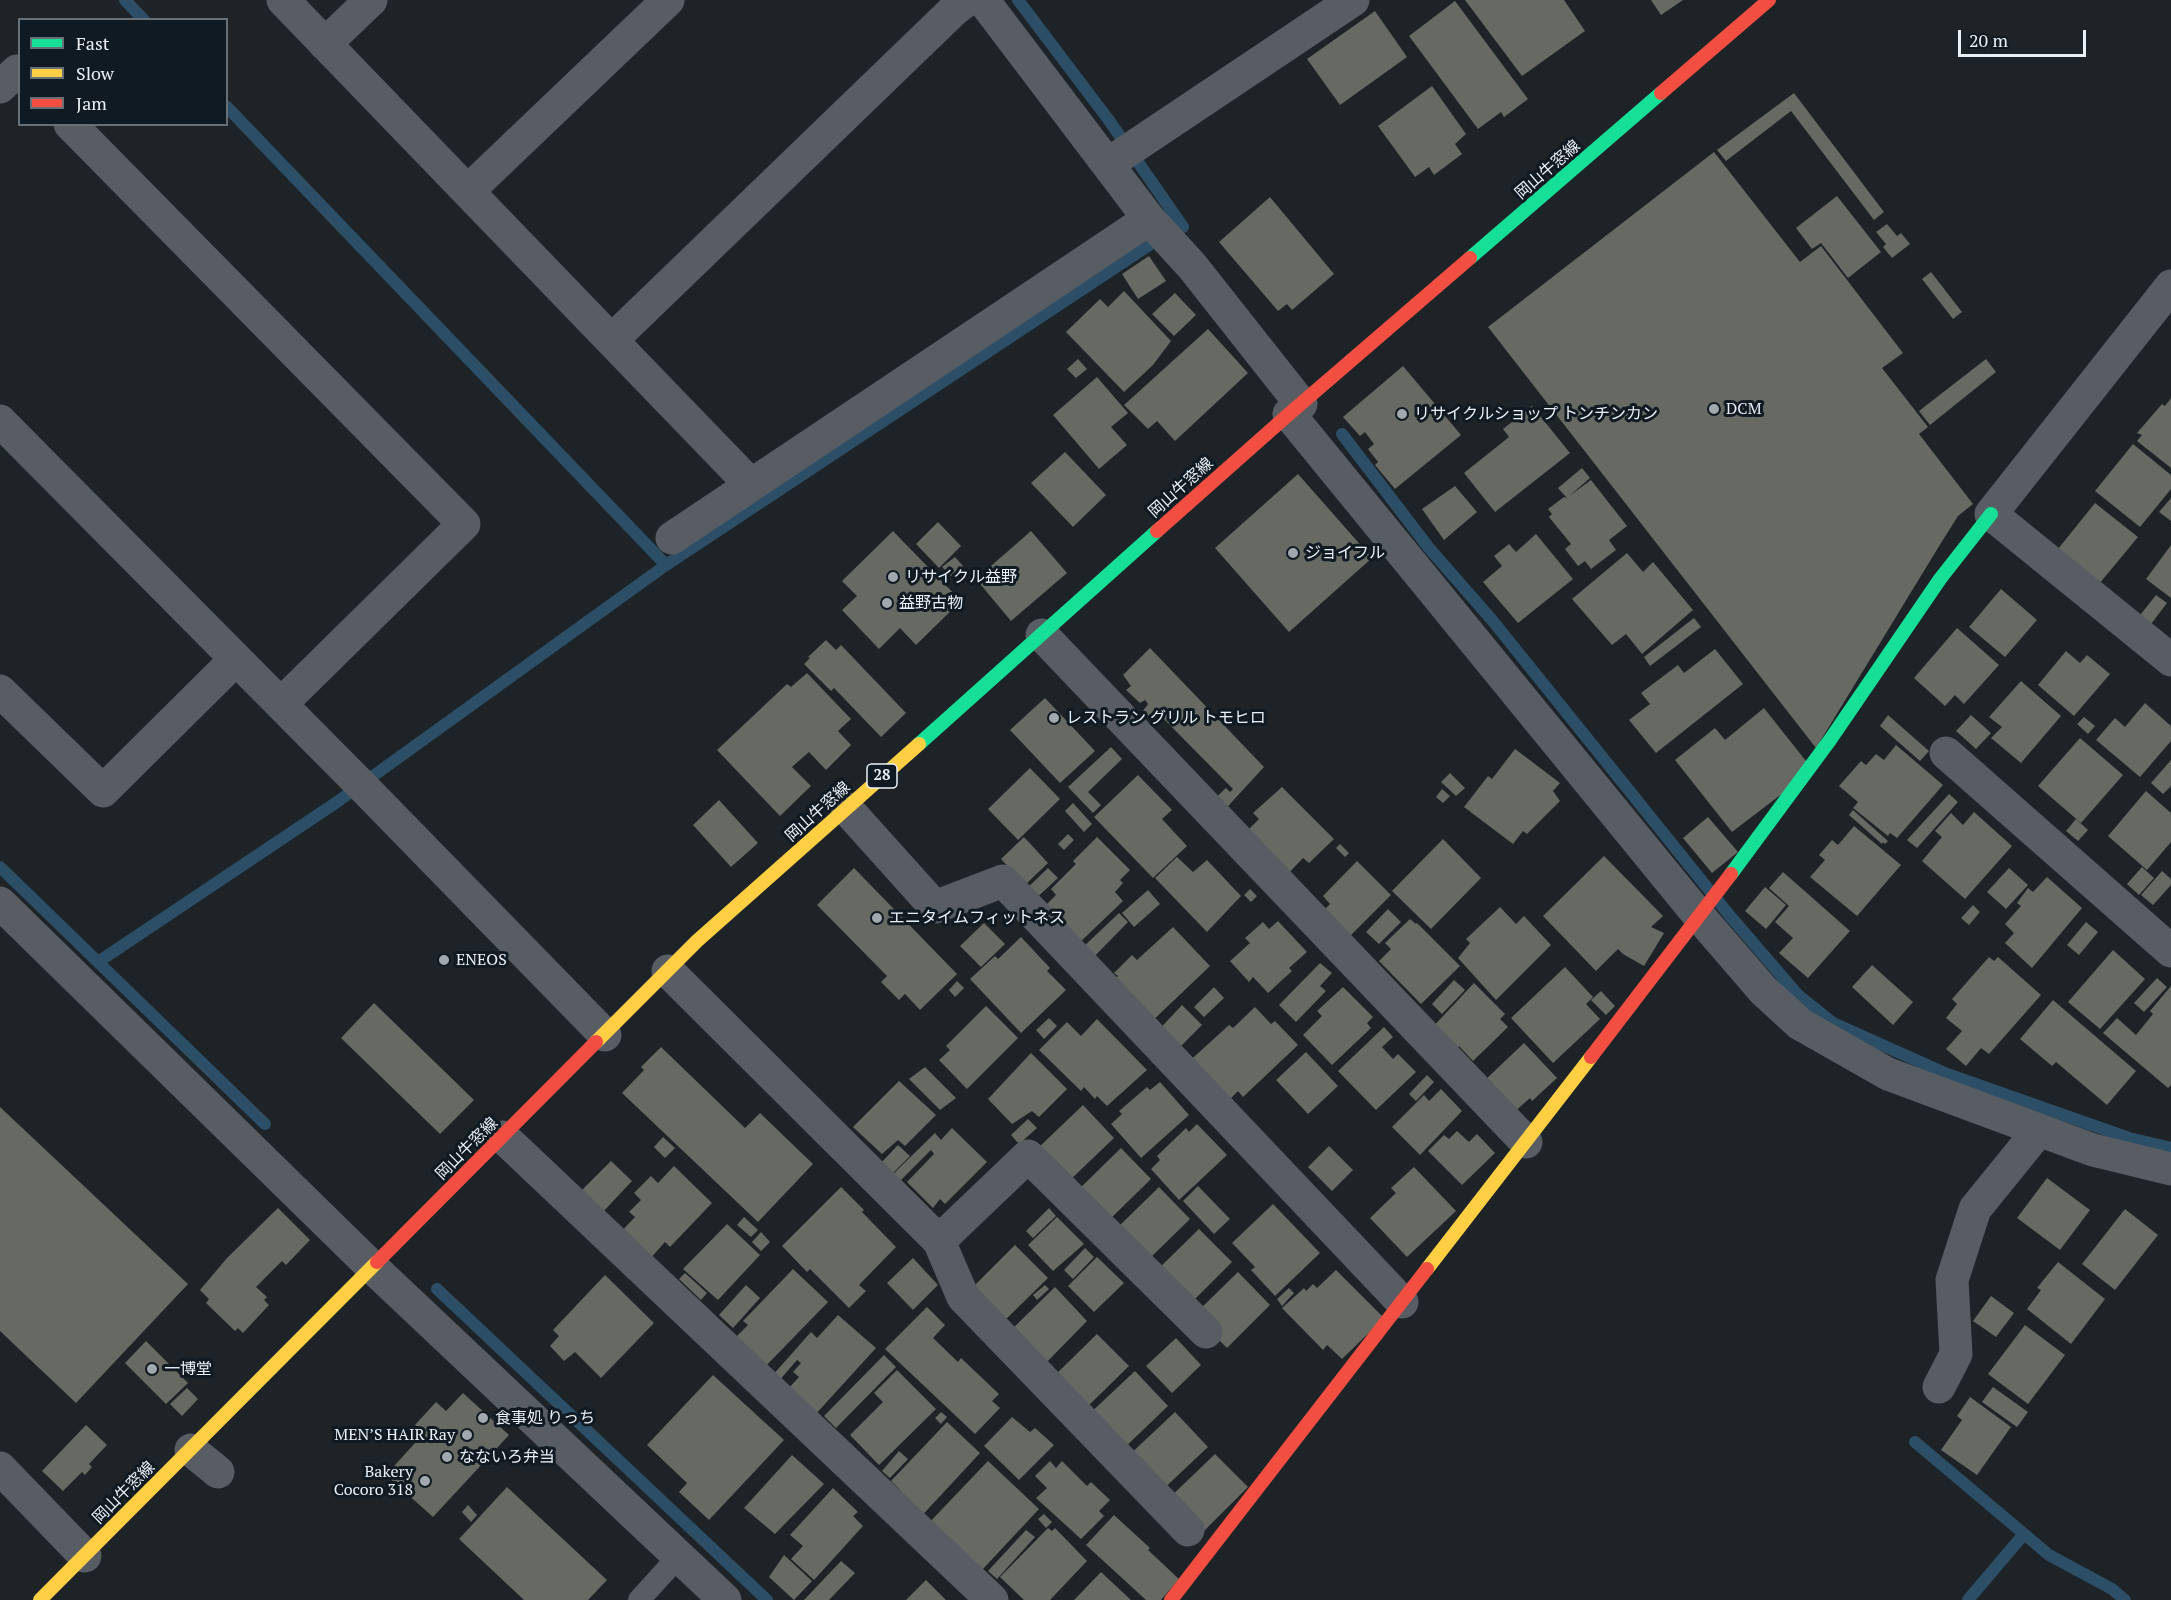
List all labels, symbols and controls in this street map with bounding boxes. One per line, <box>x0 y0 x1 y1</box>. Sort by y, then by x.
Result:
legend <box>18 18 228 126</box>
scale bar <box>1961 18 2088 56</box>
text: 20 m <box>1969 28 2008 52</box>
text: Fast <box>76 31 109 55</box>
text: Slow <box>76 61 114 85</box>
text: Jam <box>76 91 107 115</box>
street label: 岡山牛窓線 <box>1512 137 1584 203</box>
place label: DCM <box>1726 399 1762 419</box>
marker: DCM <box>1707 402 1721 416</box>
place label: リサイクルショップ トンチンカン <box>1414 404 1658 424</box>
marker: リサイクルショップ トンチンカン <box>1395 407 1409 421</box>
street label: 岡山牛窓線 <box>1145 454 1217 522</box>
place label: ジョイフル <box>1305 543 1385 563</box>
marker: ジョイフル <box>1286 546 1300 560</box>
place label: リサイクル益野 <box>905 567 1017 587</box>
marker: リサイクル益野 <box>886 570 900 584</box>
place label: 益野古物 <box>899 593 963 613</box>
marker: 益野古物 <box>880 596 894 610</box>
place label: レストラン グリル トモヒロ <box>1066 708 1266 728</box>
marker: レストラン グリル トモヒロ <box>1047 711 1061 725</box>
road number: 28 <box>867 764 897 788</box>
street label: 岡山牛窓線 <box>782 778 854 846</box>
place label: エニタイムフィットネス <box>889 908 1065 928</box>
marker: エニタイムフィットネス <box>870 911 884 925</box>
place label: ENEOS <box>456 950 507 970</box>
marker: ENEOS <box>437 953 451 967</box>
street label: 岡山牛窓線 <box>432 1114 502 1184</box>
place label: 一博堂 <box>164 1359 212 1379</box>
marker: 一博堂 <box>145 1362 159 1376</box>
place label: 食事処 りっち <box>495 1408 595 1428</box>
marker: 食事処 りっち <box>476 1411 490 1425</box>
place label: MEN’S HAIR Ray <box>334 1425 455 1445</box>
marker: MEN’S HAIR Ray <box>460 1428 474 1442</box>
place label: なないろ弁当 <box>459 1447 555 1467</box>
marker: なないろ弁当 <box>440 1450 454 1464</box>
street label: 岡山牛窓線 <box>89 1458 159 1528</box>
place label: Bakery Cocoro 318 <box>334 1462 413 1500</box>
marker: Bakery Cocoro 318 <box>418 1474 432 1488</box>

